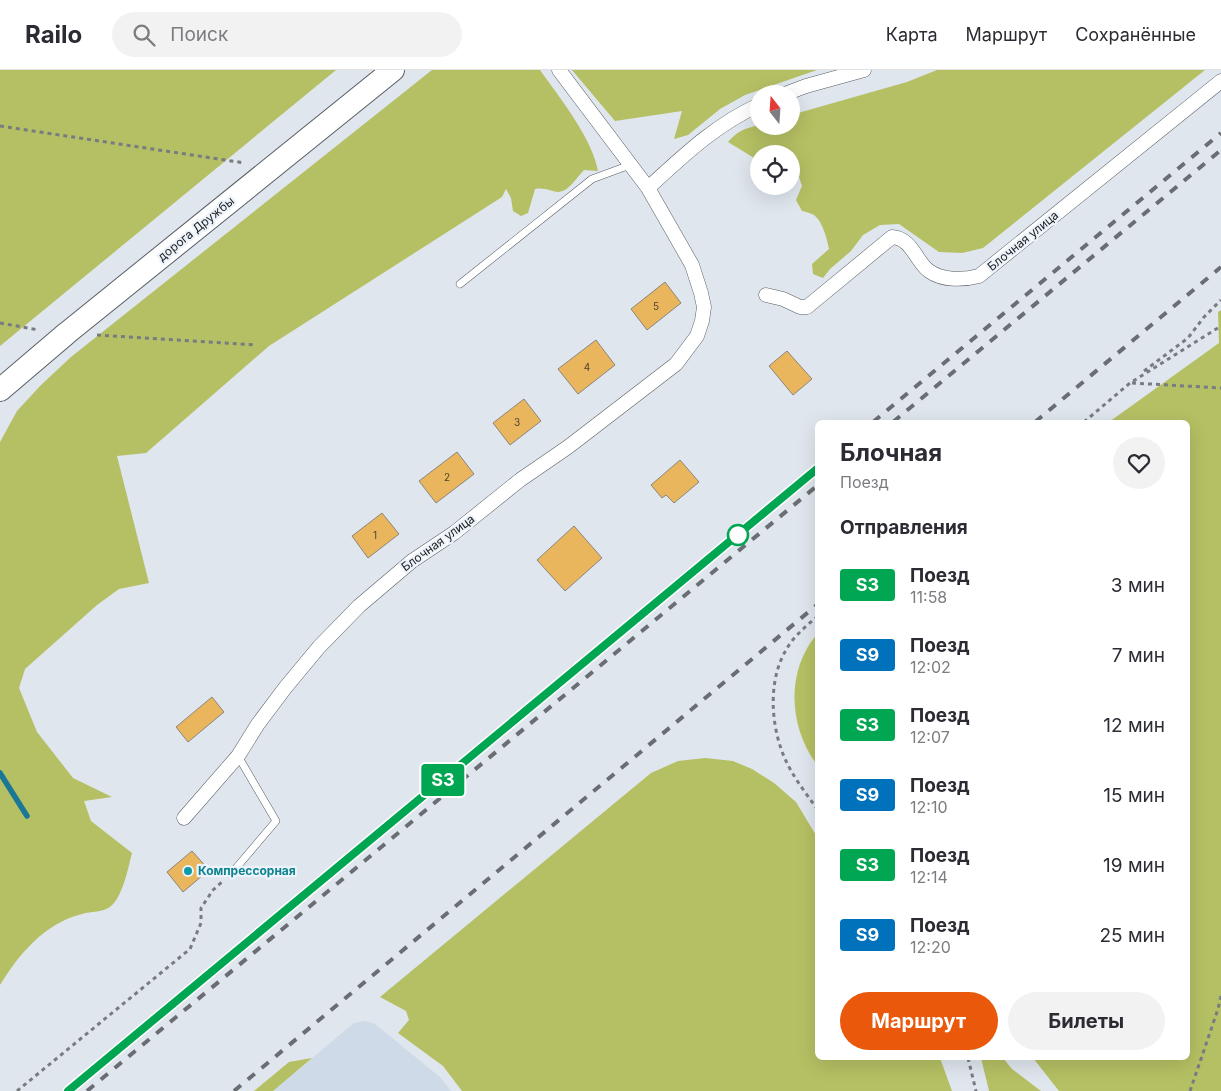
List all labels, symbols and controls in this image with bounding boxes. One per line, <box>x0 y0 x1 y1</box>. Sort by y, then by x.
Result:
search box <box>112 12 462 57</box>
text: Railo <box>25 20 82 49</box>
icon: search <box>130 21 158 49</box>
text: Поиск <box>170 23 228 46</box>
text: Карта <box>886 24 938 45</box>
text: Маршрут <box>966 24 1047 45</box>
text: Сохранённые <box>1075 24 1196 45</box>
north arrow <box>750 85 800 135</box>
map controls <box>750 85 800 195</box>
button: locate <box>750 145 800 195</box>
street label: дорога Дружбы <box>154 193 237 264</box>
street label: Блочная улица <box>984 207 1061 274</box>
house number: 5 <box>653 300 659 312</box>
house number: 4 <box>584 361 590 373</box>
house number: 3 <box>514 416 520 428</box>
button: heart <box>1113 437 1165 489</box>
text: Блочная <box>840 438 942 467</box>
house number: 2 <box>444 471 450 483</box>
text: Поезд <box>840 472 889 492</box>
street label: Блочная улица <box>398 511 477 574</box>
text: Отправления <box>840 516 968 539</box>
unlabelled marker <box>727 524 749 546</box>
house number: 1 <box>373 529 377 541</box>
text: Поезд <box>910 564 970 587</box>
text: S3 <box>856 574 879 595</box>
text: 3 мин <box>1111 574 1165 597</box>
text: 11:58 <box>910 587 947 607</box>
text: Поезд <box>910 634 970 657</box>
text: S9 <box>856 644 879 665</box>
text: 7 мин <box>1112 644 1165 667</box>
text: 12:02 <box>910 657 951 677</box>
text: Поезд <box>910 704 970 727</box>
text: S3 <box>856 714 879 735</box>
text: 12 мин <box>1103 714 1165 737</box>
text: 12:07 <box>910 727 950 747</box>
line badge: S3 <box>420 764 466 796</box>
text: S3 <box>431 769 455 790</box>
text: Поезд <box>910 774 970 797</box>
text: S9 <box>856 784 879 805</box>
text: 15 мин <box>1103 784 1165 807</box>
text: 12:10 <box>910 797 947 817</box>
text: Поезд <box>910 844 970 867</box>
text: S3 <box>856 854 879 875</box>
text: 19 мин <box>1103 854 1165 877</box>
place label: Компрессорная <box>198 863 296 878</box>
marker: Компрессорная <box>182 865 194 877</box>
text: 12:14 <box>910 867 948 887</box>
text: Поезд <box>910 914 970 937</box>
text: S9 <box>856 924 879 945</box>
text: 25 мин <box>1099 924 1165 947</box>
text: 12:20 <box>910 937 951 957</box>
button: Маршрут <box>840 992 998 1050</box>
button: Билеты <box>1008 992 1165 1050</box>

